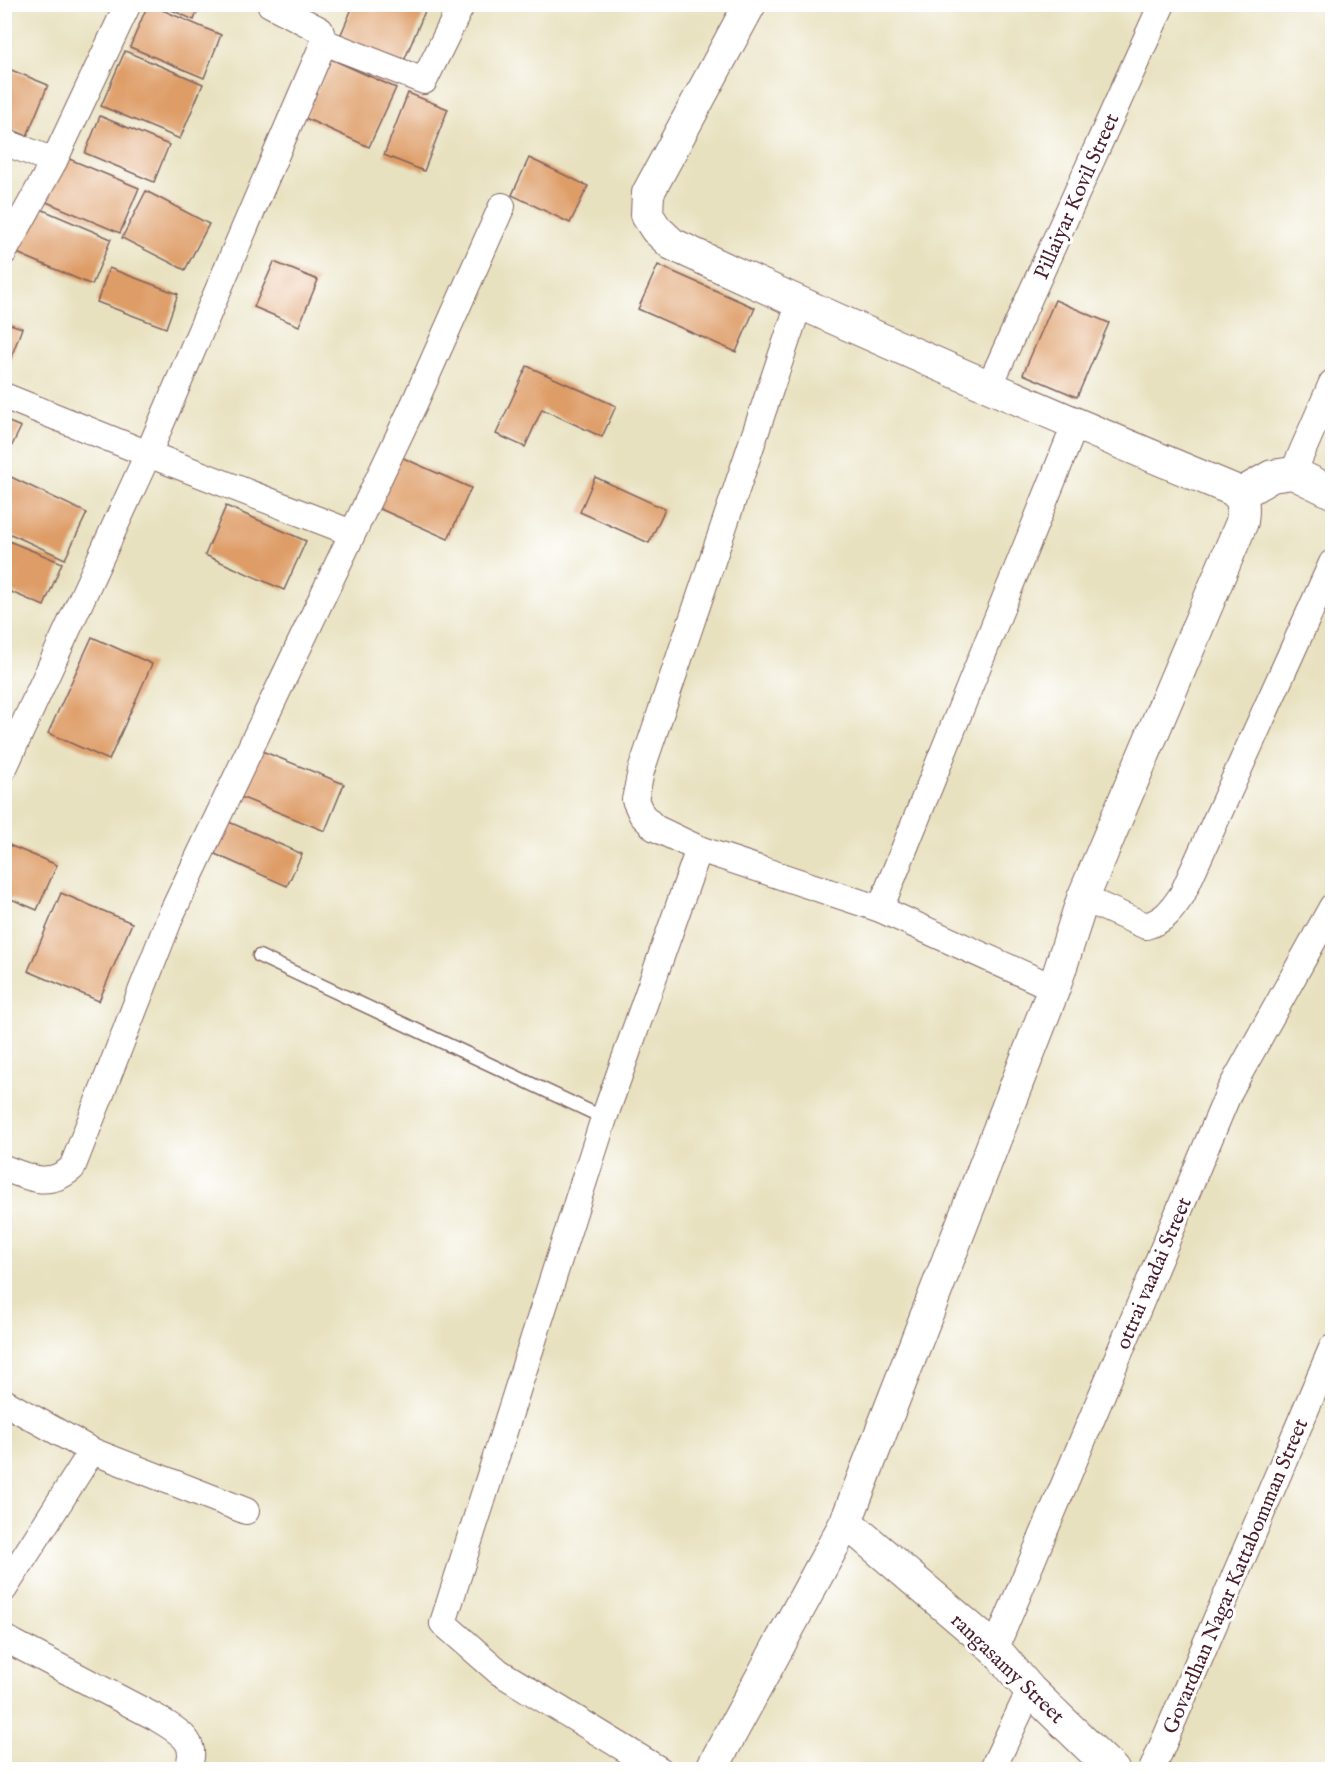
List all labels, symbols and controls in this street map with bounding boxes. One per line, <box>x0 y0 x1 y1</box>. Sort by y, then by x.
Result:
street label: Pillaiyar Kovil Street <box>1029 109 1126 284</box>
street label: ottrai vaadai Street <box>1110 1193 1199 1354</box>
street label: Govardhan Nagar Kattabomman Street <box>1157 1415 1315 1738</box>
street label: rangasamy Street <box>944 1608 1070 1730</box>

